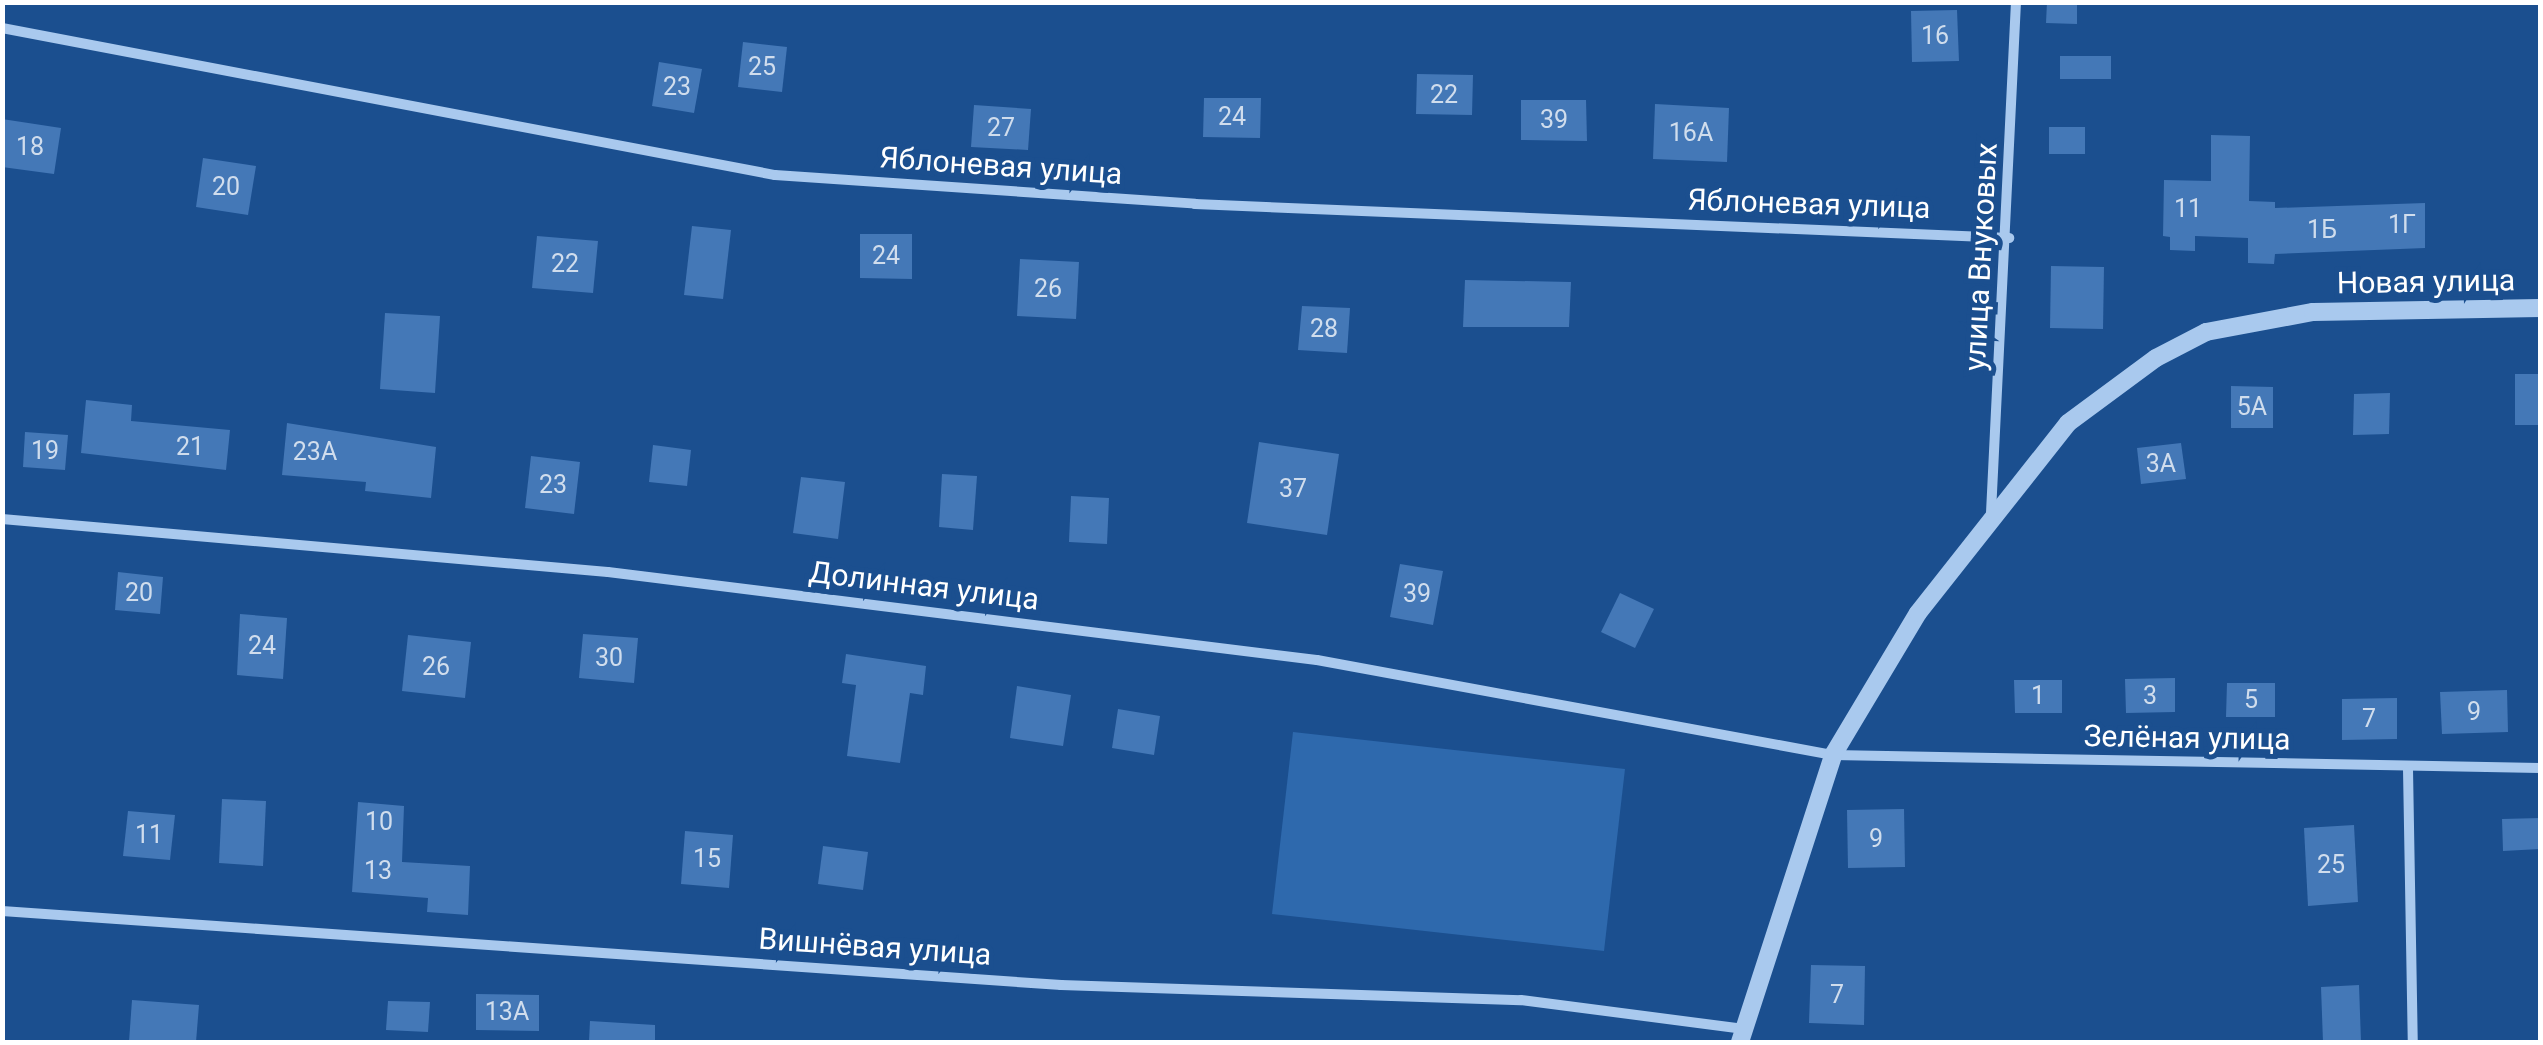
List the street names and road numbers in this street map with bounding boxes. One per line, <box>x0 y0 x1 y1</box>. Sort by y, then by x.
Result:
street label: Яблоневая улица <box>878 140 1124 192</box>
street label: улица Внуковых <box>1957 142 2005 372</box>
street label: Яблоневая улица <box>1687 182 1931 226</box>
street label: Новая улица <box>2337 262 2515 302</box>
street label: Долинная улица <box>807 554 1041 618</box>
street label: Зелёная улица <box>2083 718 2291 758</box>
street label: Вишнёвая улица <box>757 921 993 973</box>

